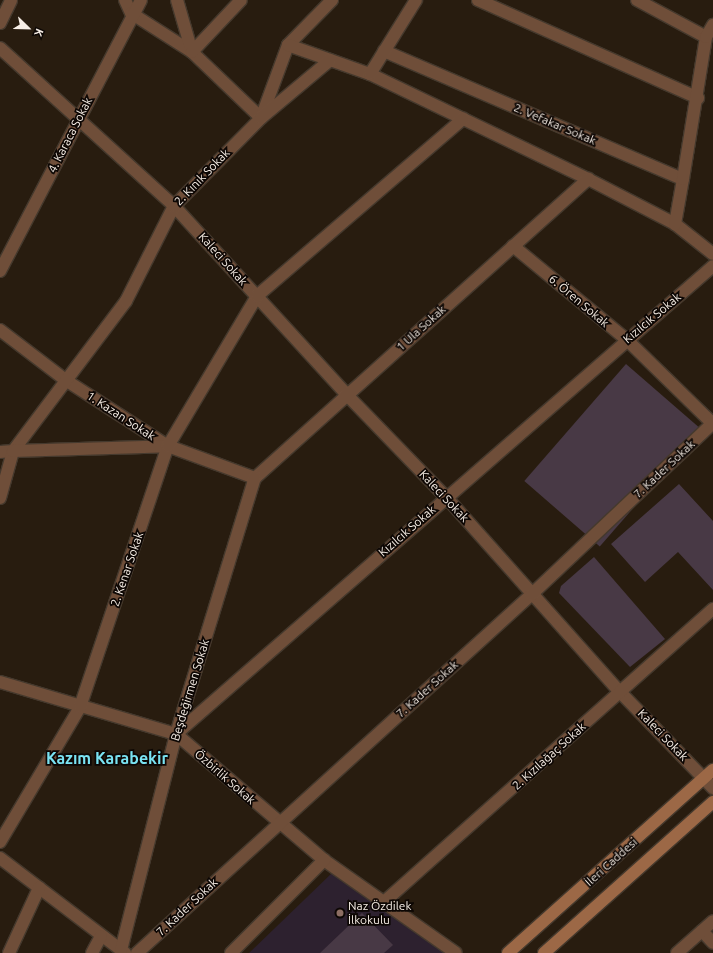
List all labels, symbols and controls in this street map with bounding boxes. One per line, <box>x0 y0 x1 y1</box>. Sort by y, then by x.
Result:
north arrow <box>8 8 48 48</box>
text: K <box>32 27 46 38</box>
street label: 4. Karaca Sokak <box>45 95 95 175</box>
street label: 2. Vefakar Sokak <box>512 100 598 148</box>
street label: 2. Kınık Sokak <box>171 146 233 208</box>
street label: Kaleci Sokak <box>196 230 250 288</box>
street label: 6. Ören Sokak <box>546 272 612 330</box>
street label: Kızılcık Sokak <box>620 290 684 346</box>
street label: 1 Ula Sokak <box>393 302 449 354</box>
street label: 1. Kazan Sokak <box>84 389 158 443</box>
street label: 7. Kader Sokak <box>630 437 698 501</box>
street label: Kaleci Sokak <box>416 467 472 525</box>
street label: Kızılcık Sokak <box>376 502 438 560</box>
street label: 2. Kenar Sokak <box>107 530 147 608</box>
street label: Beşdeğirmen Sokak <box>168 637 212 743</box>
street label: 7. Kader Sokak <box>393 657 461 721</box>
street label: Kaleci Sokak <box>635 706 691 764</box>
street label: 2. Kızılağaç Sokak <box>509 719 589 793</box>
street label: Özbirlik Sokak <box>192 747 258 807</box>
district label: Kazım Karabekir <box>46 748 168 768</box>
street label: İleri Caddesi <box>582 835 640 889</box>
street label: 7. Kader Sokak <box>153 875 221 939</box>
place label: Naz Özdilek İlkokulu <box>348 899 411 927</box>
marker: Naz Özdilek İlkokulu <box>335 908 345 918</box>

